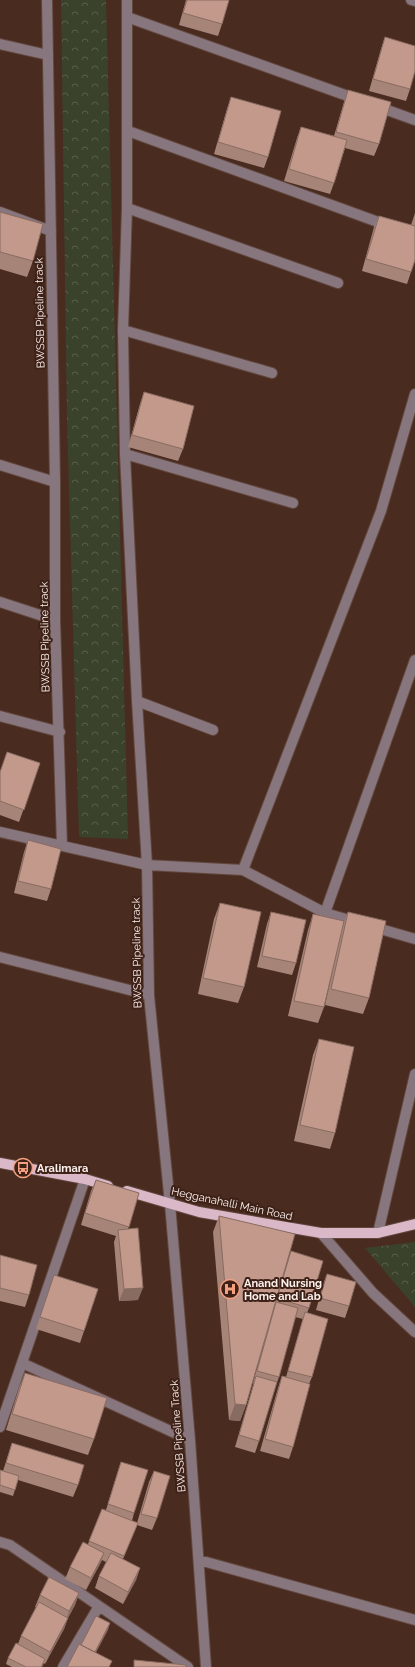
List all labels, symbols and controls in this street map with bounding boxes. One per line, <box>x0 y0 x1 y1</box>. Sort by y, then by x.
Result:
street label: BWSSB Pipeline track <box>33 257 47 369</box>
street label: BWSSB Pipeline track <box>38 581 52 693</box>
street label: BWSSB Pipeline track <box>130 897 144 1009</box>
bus stop icon: Aralimara <box>12 1157 34 1179</box>
place label: Aralimara <box>37 1162 88 1175</box>
street label: Hegganahalli Main Road <box>170 1185 294 1223</box>
place label: Anand Nursing Home and Lab <box>244 1277 322 1303</box>
hospital icon: Anand Nursing Home and Lab <box>219 1278 241 1300</box>
street label: BWSSB Pipeline Track <box>168 1379 188 1493</box>

